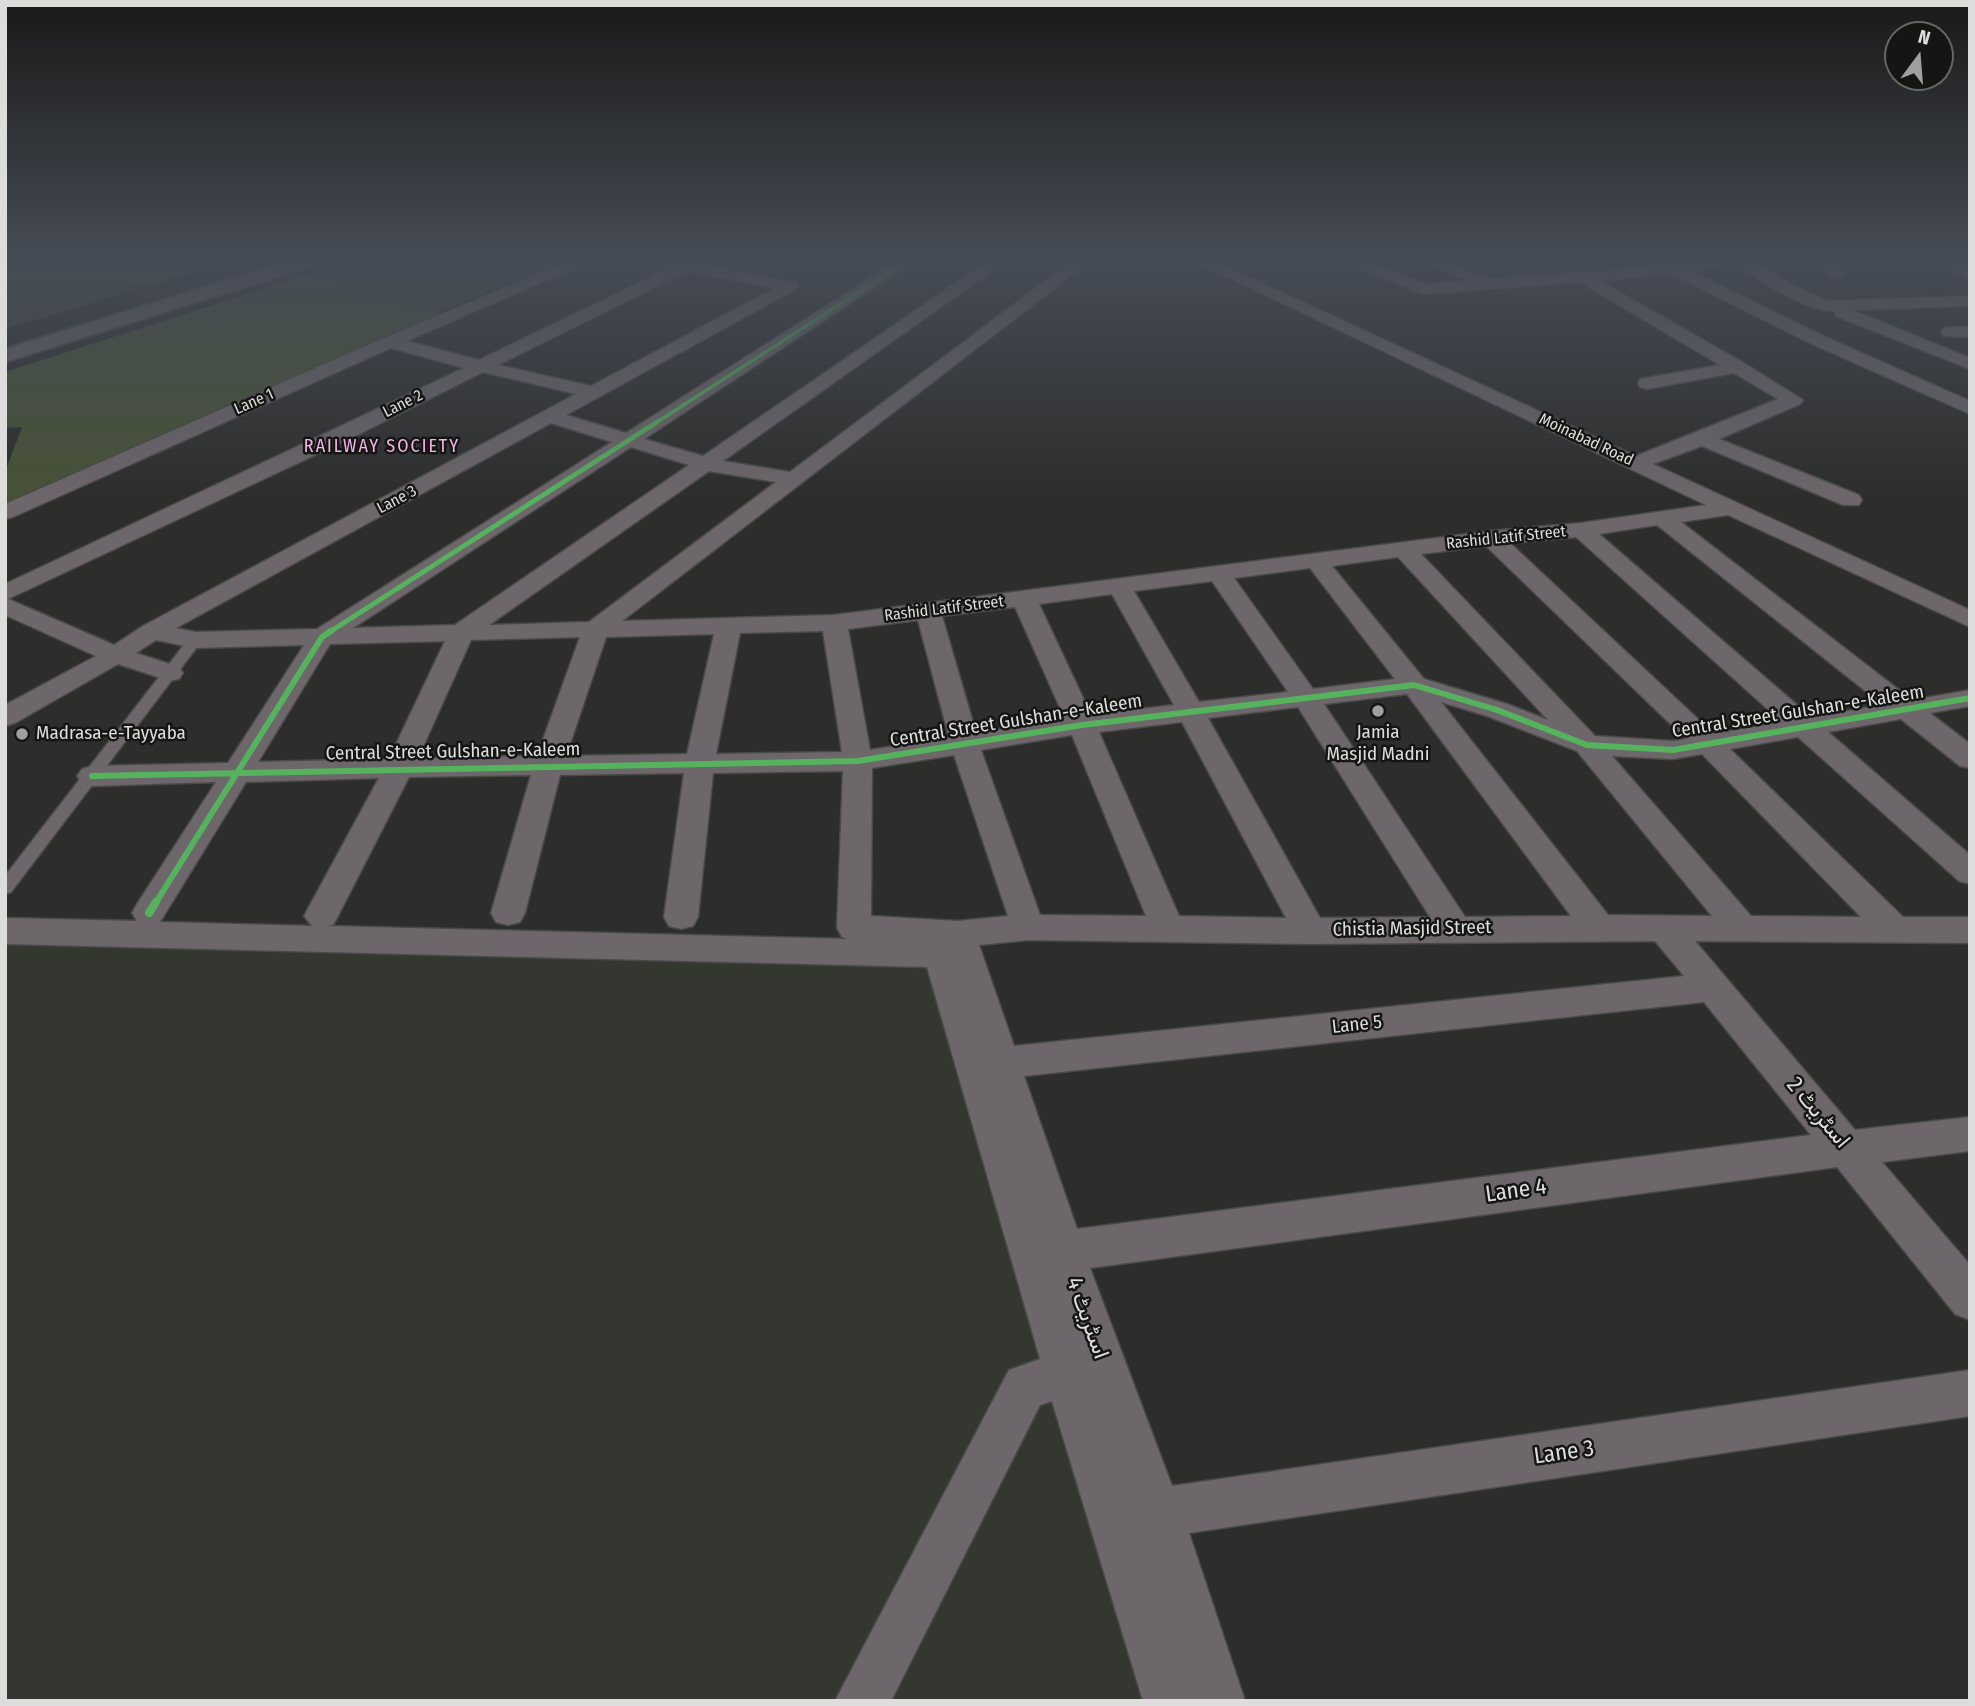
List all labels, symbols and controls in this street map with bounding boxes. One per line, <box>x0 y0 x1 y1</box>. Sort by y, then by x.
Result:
north arrow <box>1884 21 1954 91</box>
text: N <box>1916 25 1933 50</box>
street label: Lane 1 <box>231 385 277 419</box>
street label: Lane 2 <box>380 386 426 422</box>
street label: Moinabad Road <box>1536 410 1636 470</box>
district label: RAILWAY SOCIETY <box>306 436 458 458</box>
street label: Lane 3 <box>374 482 420 518</box>
street label: Rashid Latif Street <box>1445 522 1567 554</box>
street label: Rashid Latif Street <box>883 592 1005 626</box>
street label: Central Street Gulshan-e-Kaleem <box>1670 681 1926 743</box>
street label: Central Street Gulshan-e-Kaleem <box>888 690 1144 752</box>
marker: Jamia Masjid Madni <box>1370 703 1386 719</box>
place label: Jamia Masjid Madni <box>1327 722 1429 766</box>
place label: Madrasa-e-Tayyaba <box>36 723 186 745</box>
marker: Madrasa-e-Tayyaba <box>14 726 30 742</box>
street label: Central Street Gulshan-e-Kaleem <box>325 738 581 766</box>
street label: Chistia Masjid Street <box>1332 916 1492 942</box>
street label: Lane 5 <box>1331 1011 1383 1039</box>
street label: اسٹریٹ 2 <box>1780 1072 1856 1154</box>
street label: Lane 4 <box>1484 1173 1548 1209</box>
street label: اسٹریٹ 4 <box>1059 1273 1115 1363</box>
street label: Lane 3 <box>1532 1435 1596 1471</box>

